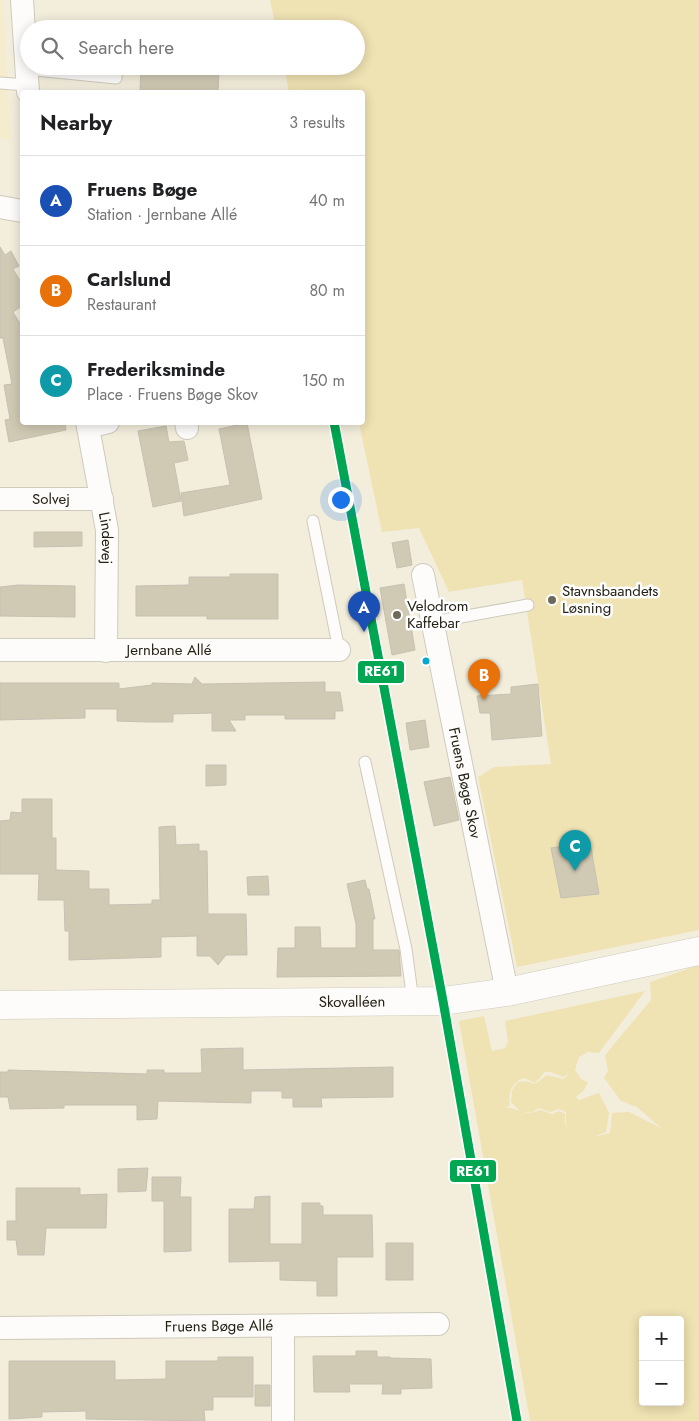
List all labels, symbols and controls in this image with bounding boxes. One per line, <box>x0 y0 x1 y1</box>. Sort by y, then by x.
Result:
search box <box>20 20 365 75</box>
icon: search <box>38 34 66 62</box>
text: Search here <box>78 34 174 61</box>
text: Nearby <box>40 108 112 138</box>
text: 3 results <box>289 111 345 134</box>
text: Fruens Bøge <box>87 176 198 203</box>
text: A <box>50 189 62 212</box>
text: 40 m <box>309 189 345 212</box>
text: Station · Jernbane Allé <box>87 203 237 226</box>
text: Carlslund <box>87 266 171 293</box>
text: B <box>51 279 61 302</box>
text: 80 m <box>309 279 345 302</box>
text: Restaurant <box>87 293 156 316</box>
text: Frederiksminde <box>87 356 225 383</box>
text: C <box>50 369 62 392</box>
text: 150 m <box>302 369 345 392</box>
text: Place · Fruens Bøge Skov <box>87 383 258 406</box>
your location <box>328 487 354 513</box>
street label: Solvej <box>32 488 70 510</box>
street label: Lindevej <box>93 510 118 565</box>
place label: Stavnsbaandets Løsning <box>562 580 658 619</box>
pin: A <box>348 591 380 632</box>
marker: Stavnsbaandets Løsning <box>546 594 558 606</box>
place label: Velodrom Kaffebar <box>407 595 468 634</box>
marker: Velodrom Kaffebar <box>391 609 403 621</box>
street label: Jernbane Allé <box>125 639 212 661</box>
unlabelled marker <box>421 656 431 666</box>
pin: B <box>468 659 500 700</box>
line badge: RE61 <box>357 660 405 684</box>
text: RE61 <box>364 661 398 681</box>
street label: Fruens Bøge Skov <box>443 725 487 841</box>
pin: C <box>559 830 591 871</box>
street label: Skovalléen <box>319 991 385 1013</box>
line badge: RE61 <box>449 1159 497 1183</box>
text: RE61 <box>456 1161 490 1181</box>
street label: Fruens Bøge Allé <box>165 1315 274 1337</box>
map controls <box>639 1316 684 1406</box>
button: + <box>639 1316 684 1361</box>
button: − <box>639 1361 684 1406</box>

